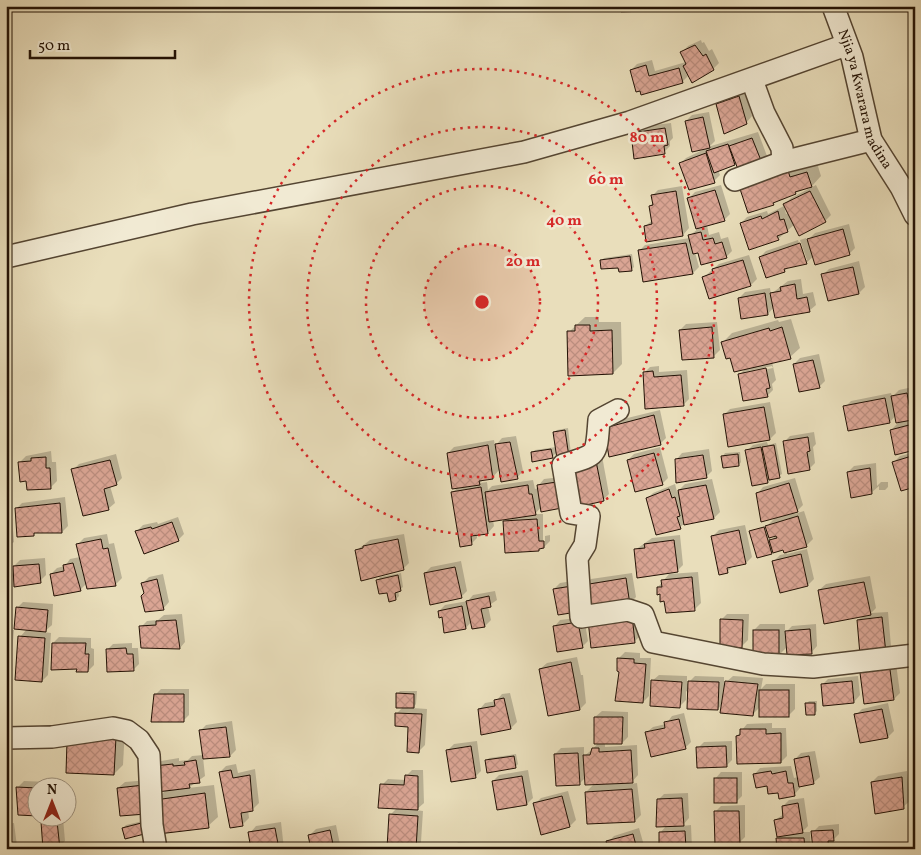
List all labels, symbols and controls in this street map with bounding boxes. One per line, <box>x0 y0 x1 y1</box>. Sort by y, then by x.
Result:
street label: Njia ya Kwarara madina <box>833 27 897 173</box>
scale bar <box>30 28 175 60</box>
text: 50 m <box>38 36 70 57</box>
text: 80 m <box>630 128 665 149</box>
text: 60 m <box>589 170 624 191</box>
text: 40 m <box>546 211 582 232</box>
text: 20 m <box>506 252 541 273</box>
centre of rings <box>473 293 491 311</box>
north arrow <box>28 778 78 828</box>
text: N <box>47 781 57 800</box>

